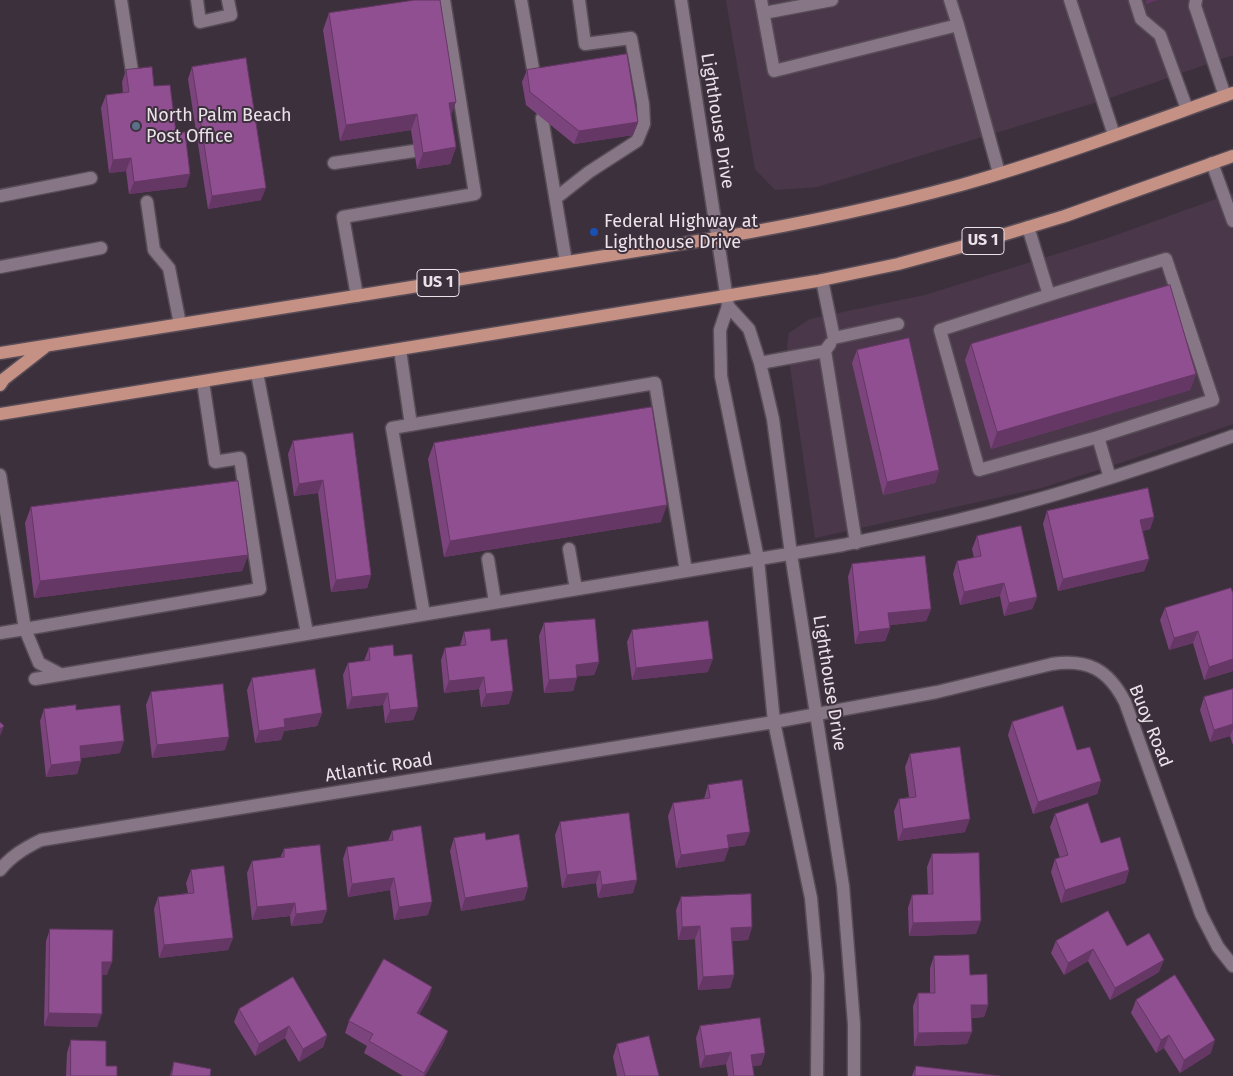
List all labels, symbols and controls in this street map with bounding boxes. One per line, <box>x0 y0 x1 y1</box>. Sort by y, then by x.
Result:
street label: Lighthouse Drive <box>696 52 738 190</box>
place label: North Palm Beach Post Office <box>146 105 292 148</box>
marker: North Palm Beach Post Office <box>130 120 142 132</box>
place label: Federal Highway at Lighthouse Drive <box>604 211 758 253</box>
marker: Federal Highway at Lighthouse Drive <box>588 226 600 238</box>
road number: US 1 <box>962 228 1004 255</box>
road number: US 1 <box>417 270 459 296</box>
street label: Lighthouse Drive <box>808 614 850 752</box>
street label: Buoy Road <box>1124 682 1176 770</box>
street label: Atlantic Road <box>324 749 434 787</box>

